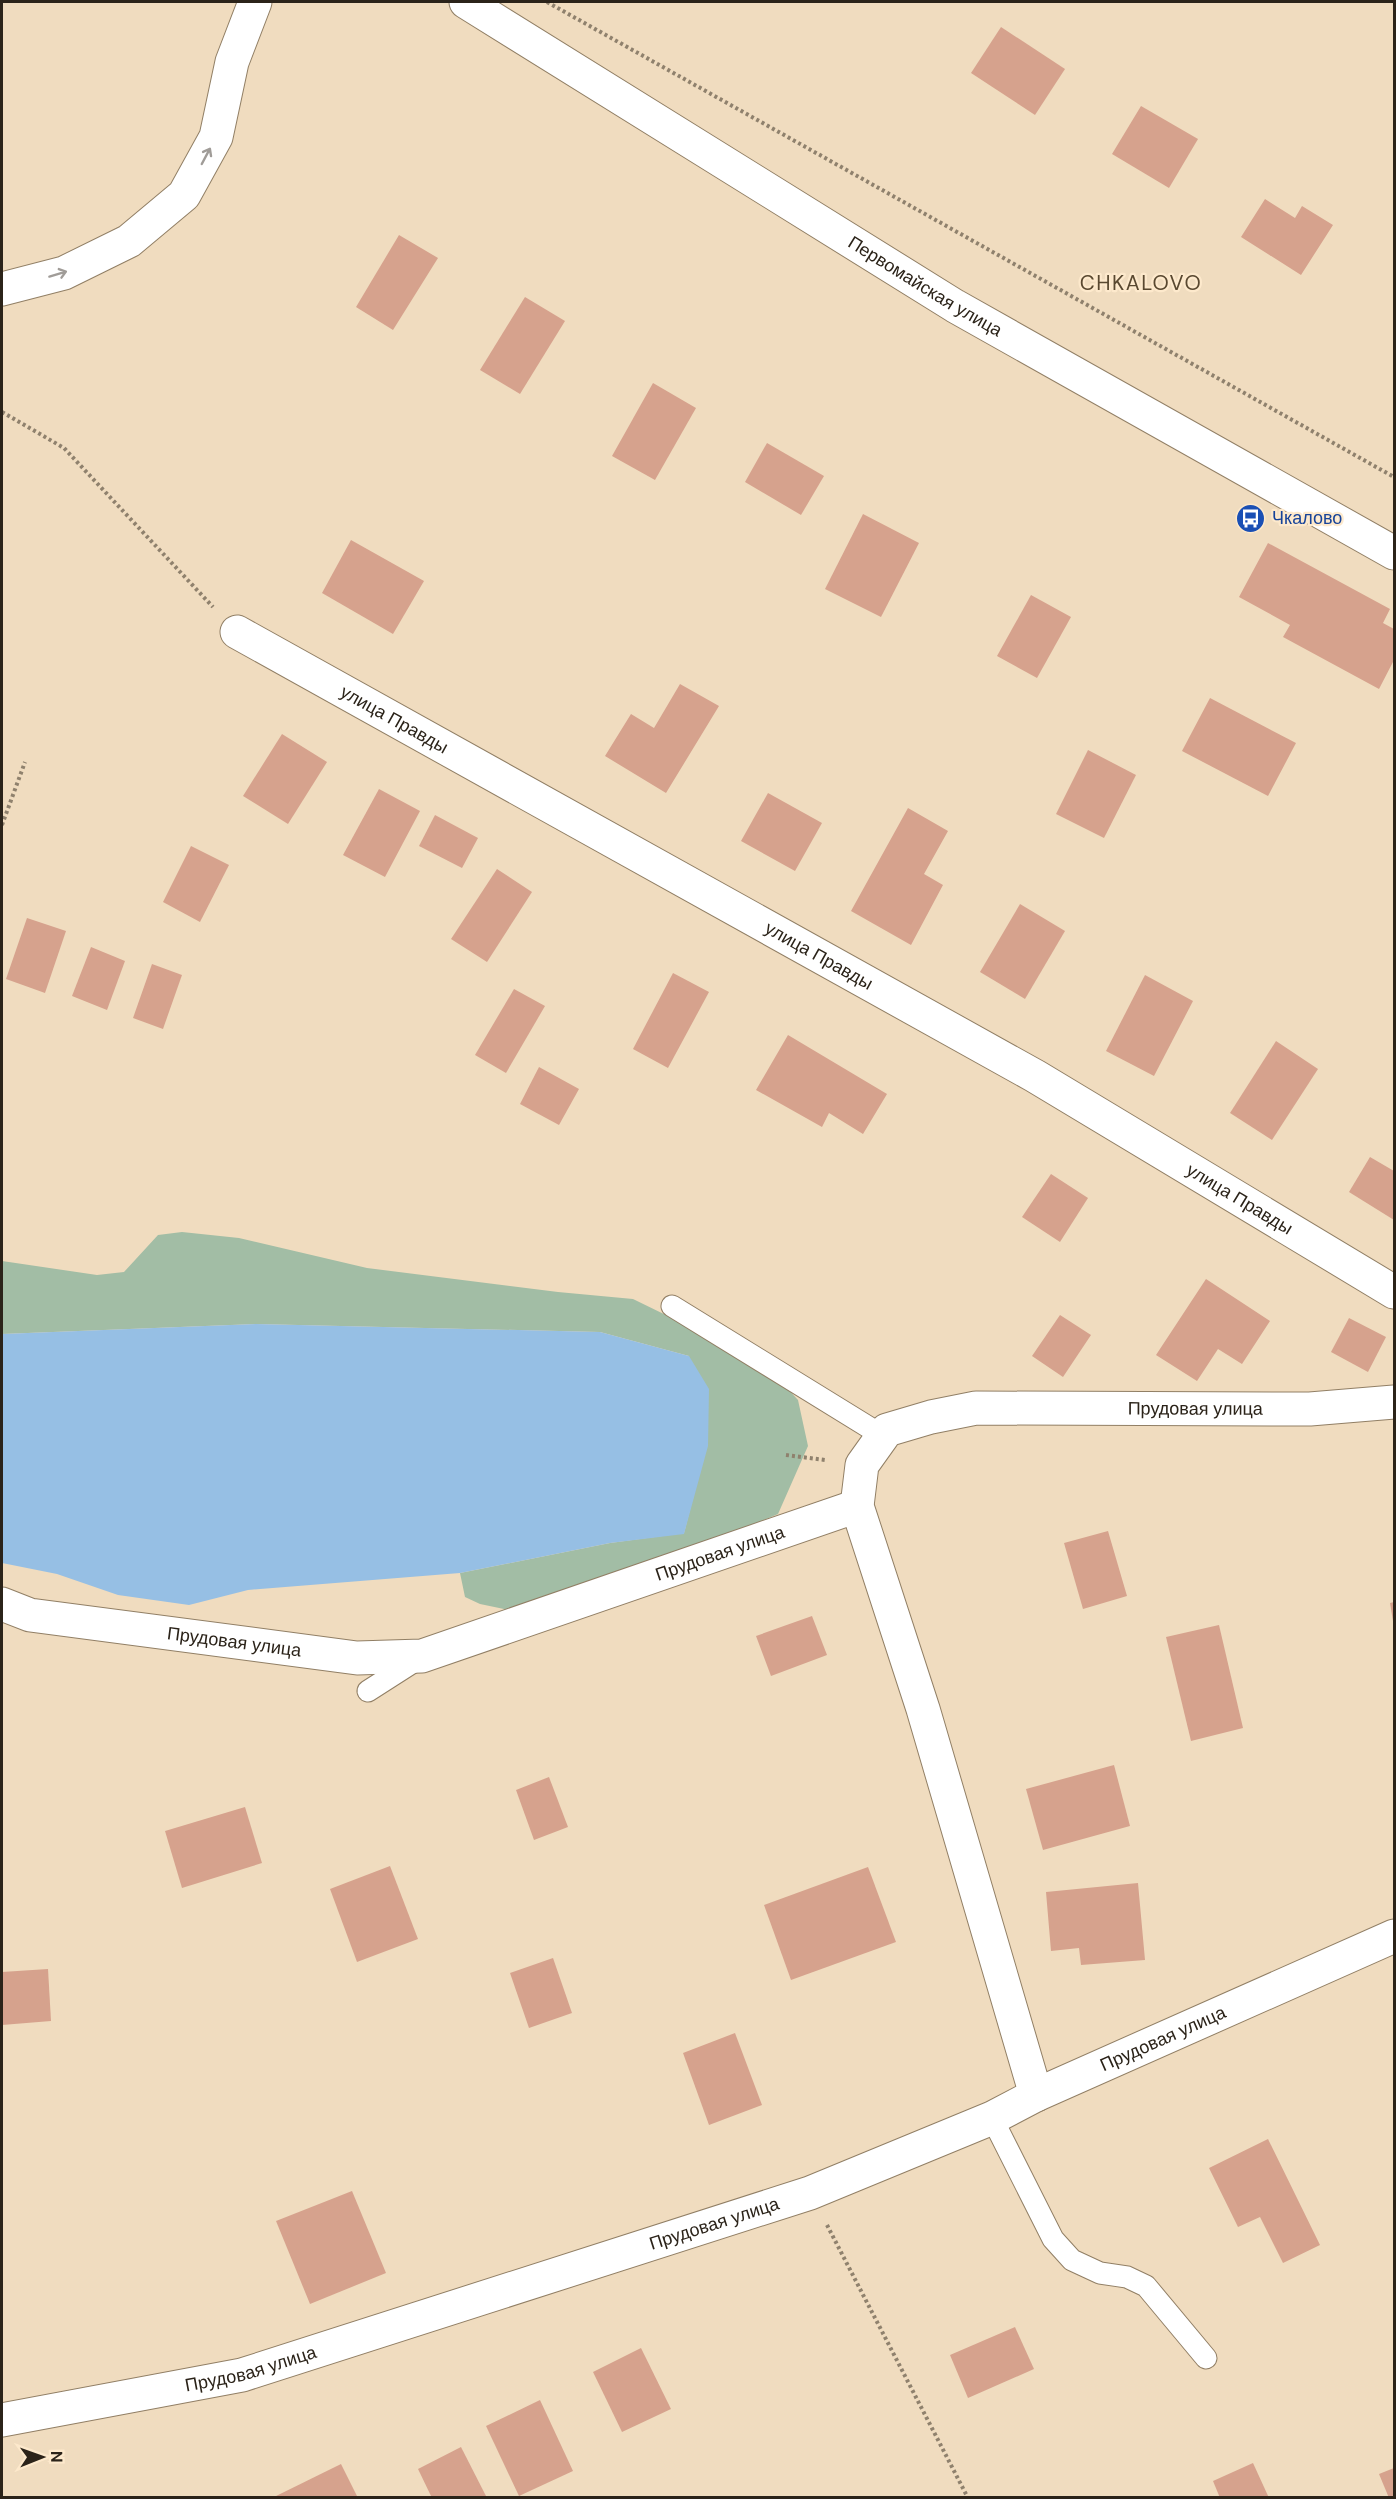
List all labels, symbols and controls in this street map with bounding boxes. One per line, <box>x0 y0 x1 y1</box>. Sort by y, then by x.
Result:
one-way arrow <box>201 147 212 165</box>
street label: Первомайская улица <box>843 230 1007 343</box>
one-way arrow <box>48 268 67 279</box>
district label: CHKALOVO <box>1080 269 1202 297</box>
bus stop icon: Чкалово <box>1235 502 1267 534</box>
place label: Чкалово <box>1272 506 1342 530</box>
street label: улица Правды <box>336 680 453 759</box>
street label: улица Правды <box>761 916 877 995</box>
street label: улица Правды <box>1182 1158 1297 1240</box>
street label: Прудовая улица <box>1128 1396 1264 1421</box>
street label: Прудовая улица <box>652 1520 789 1587</box>
street label: Прудовая улица <box>166 1621 304 1663</box>
street label: Прудовая улица <box>1096 2000 1230 2077</box>
street label: Прудовая улица <box>646 2191 783 2256</box>
street label: Прудовая улица <box>183 2340 320 2397</box>
north arrow <box>12 2427 72 2487</box>
text: N <box>46 2451 67 2463</box>

